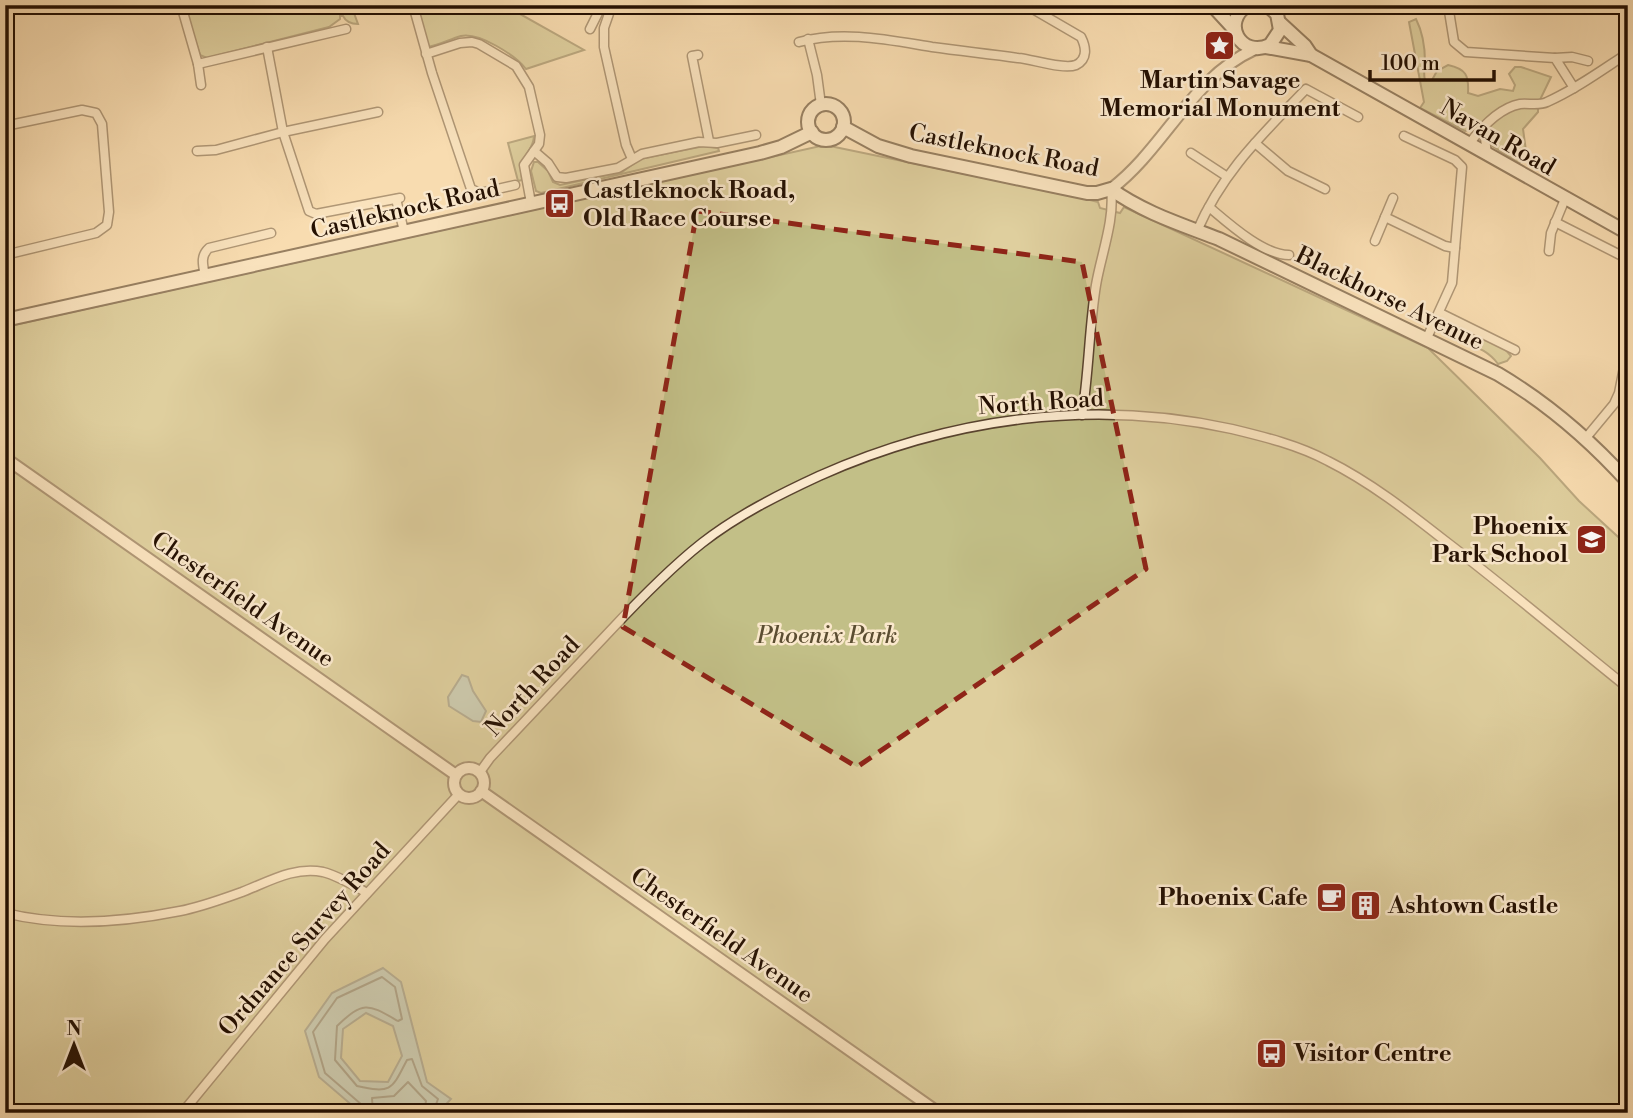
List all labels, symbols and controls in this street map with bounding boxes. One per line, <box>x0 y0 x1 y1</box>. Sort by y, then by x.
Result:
place icon: Martin Savage Memorial Monument <box>1203 29 1237 63</box>
scale bar <box>1370 38 1495 82</box>
text: 100 m <box>1381 51 1440 77</box>
place label: Martin Savage Memorial Monument <box>1100 66 1340 124</box>
street label: Navan Road <box>1434 93 1561 183</box>
street label: Castleknock Road <box>906 118 1102 184</box>
street label: Castleknock Road <box>308 174 503 246</box>
place label: Castleknock Road, Old Race Course <box>583 176 795 234</box>
bus stop icon: Castleknock Road, Old Race Course <box>543 187 577 221</box>
street label: Blackhorse Avenue <box>1290 240 1489 357</box>
street label: North Road <box>977 384 1105 422</box>
place label: Phoenix Park School <box>1432 512 1568 570</box>
school or university icon: Phoenix Park School <box>1574 523 1608 557</box>
street label: Chesterfield Avenue <box>145 525 340 674</box>
park label: Phoenix Park <box>756 621 897 651</box>
street label: North Road <box>479 630 587 743</box>
street label: Ordnance Survey Road <box>212 836 397 1043</box>
street label: Chesterfield Avenue <box>624 861 819 1010</box>
cafe icon: Phoenix Cafe <box>1314 880 1348 914</box>
place label: Phoenix Cafe <box>1158 883 1308 913</box>
building icon: Ashtown Castle <box>1348 888 1382 922</box>
place label: Ashtown Castle <box>1387 891 1559 921</box>
north arrow <box>38 1010 108 1080</box>
text: N <box>66 1017 82 1041</box>
bus stop icon: Visitor Centre <box>1254 1036 1288 1070</box>
place label: Visitor Centre <box>1293 1039 1452 1069</box>

